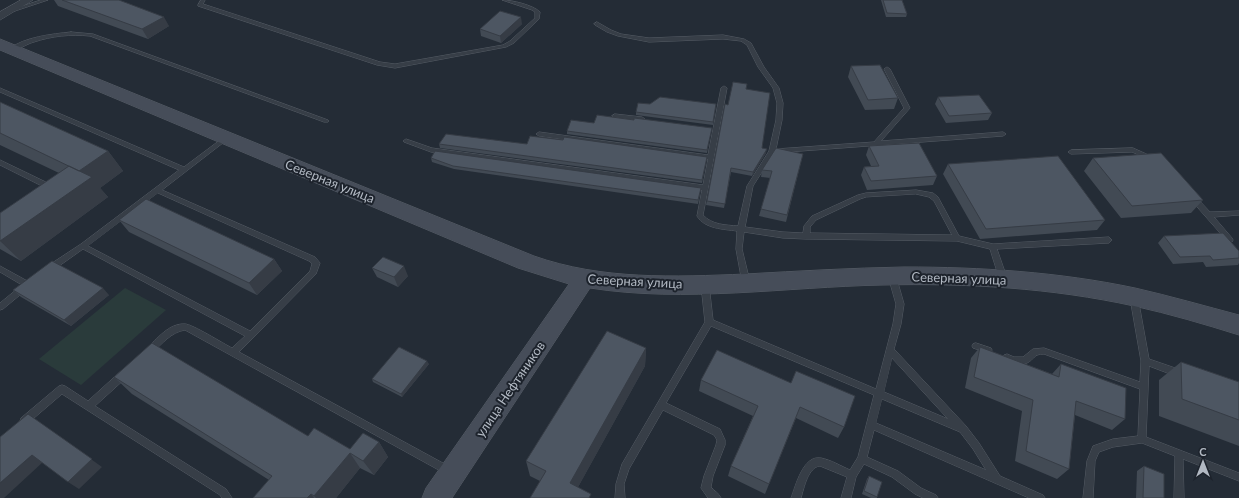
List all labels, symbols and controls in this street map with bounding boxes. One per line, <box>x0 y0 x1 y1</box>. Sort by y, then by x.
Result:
street label: Северная улица <box>283 156 377 206</box>
street label: Северная улица <box>911 268 1007 288</box>
street label: Северная улица <box>587 271 683 291</box>
street label: улица Нефтяников <box>472 338 548 440</box>
north arrow <box>1183 442 1223 482</box>
text: С <box>1199 445 1207 458</box>

